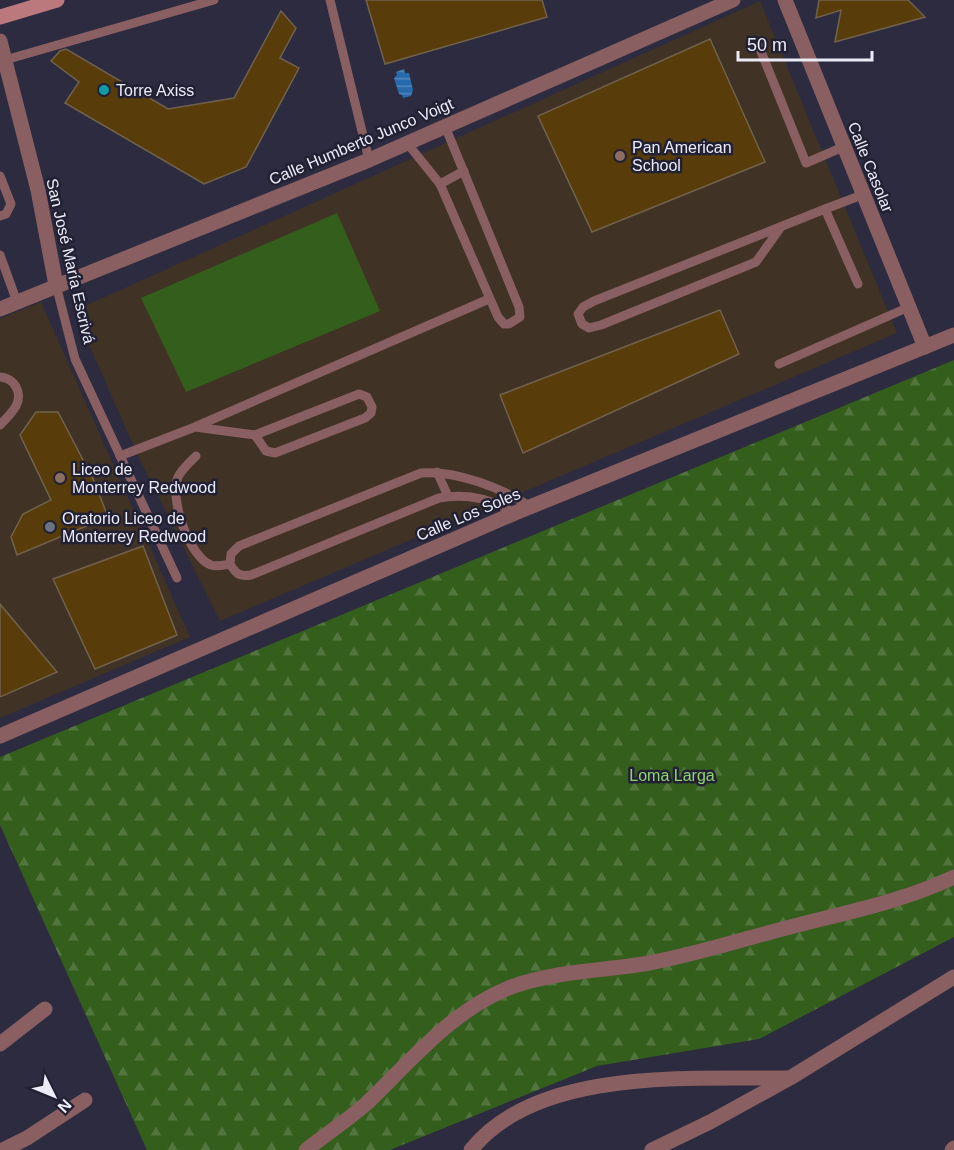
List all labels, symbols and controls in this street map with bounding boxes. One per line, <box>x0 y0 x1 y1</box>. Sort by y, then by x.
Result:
scale bar <box>738 24 872 62</box>
text: 50 m <box>747 35 787 55</box>
place label: Torre Axiss <box>116 82 194 99</box>
marker: Torre Axiss <box>97 83 111 97</box>
street label: Calle Humberto Junco Voigt <box>267 95 456 188</box>
street label: Calle Casolar <box>845 119 897 216</box>
place label: Pan American School <box>632 139 732 174</box>
marker: Pan American School <box>613 149 627 163</box>
street label: San José María Escrivá <box>43 177 98 345</box>
place label: Liceo de Monterrey Redwood <box>72 461 216 496</box>
marker: Liceo de Monterrey Redwood <box>53 471 67 485</box>
street label: Calle Los Soles <box>414 485 523 544</box>
place label: Oratorio Liceo de Monterrey Redwood <box>62 510 206 545</box>
marker: Oratorio Liceo de Monterrey Redwood <box>43 520 57 534</box>
park label: Loma Larga <box>629 767 715 784</box>
north arrow <box>24 1066 84 1126</box>
text: N <box>54 1096 75 1116</box>

